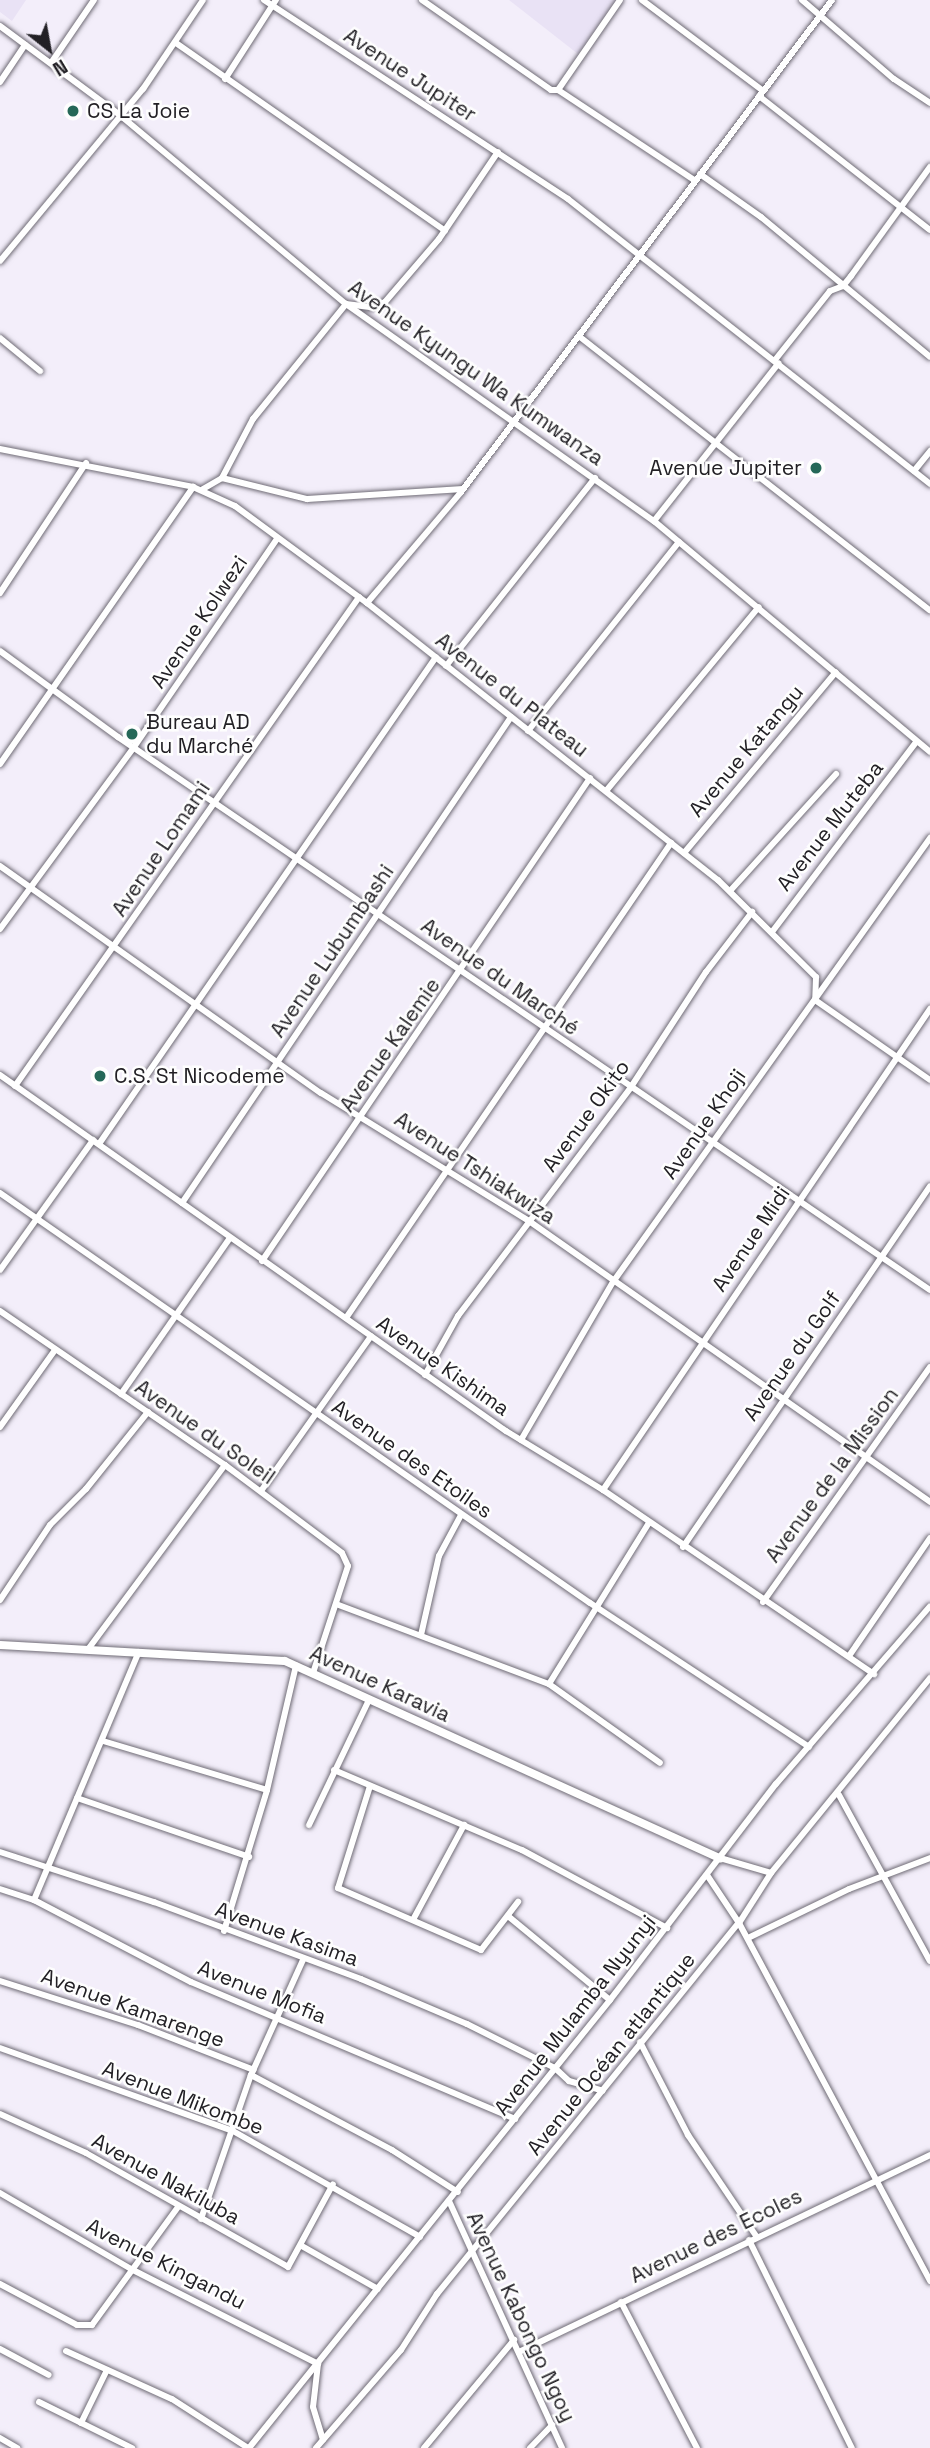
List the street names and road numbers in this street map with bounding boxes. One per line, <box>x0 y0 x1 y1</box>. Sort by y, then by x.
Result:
street label: Avenue Jupiter <box>339 23 481 127</box>
street label: Avenue Kyungu Wa Kumwanza <box>343 275 609 471</box>
street label: Avenue Kolwezi <box>145 551 253 693</box>
street label: Avenue du Plateau <box>431 628 593 762</box>
street label: Avenue Katangu <box>683 680 809 822</box>
street label: Avenue Muteba <box>771 756 889 896</box>
street label: Avenue Lomami <box>107 777 215 921</box>
street label: Avenue Lubumbashi <box>265 860 399 1042</box>
street label: Avenue du Marché <box>416 913 584 1041</box>
street label: Avenue Kalemie <box>334 973 446 1117</box>
street label: Avenue Okito <box>537 1055 635 1177</box>
street label: Avenue Khoji <box>657 1064 751 1184</box>
street label: Avenue Tshiakwiza <box>390 1106 560 1230</box>
street label: Avenue Midi <box>707 1182 795 1296</box>
street label: Avenue du Golf <box>738 1286 846 1426</box>
street label: Avenue Kishima <box>372 1311 514 1421</box>
street label: Avenue du Soleil <box>130 1374 280 1490</box>
street label: Avenue de la Mission <box>760 1383 904 1567</box>
street label: Avenue des Etoiles <box>327 1394 497 1524</box>
street label: Avenue Karavia <box>306 1640 454 1728</box>
street label: Avenue Kasima <box>212 1896 362 1972</box>
street label: Avenue Mulamba Nyunyi <box>489 1910 661 2120</box>
street label: Avenue Océan atlantique <box>521 1948 701 2160</box>
street label: Avenue Mofia <box>194 1955 330 2029</box>
street label: Avenue Kamarenge <box>38 1963 228 2053</box>
street label: Avenue Mikombe <box>99 2056 267 2140</box>
street label: Avenue Nakiluba <box>87 2128 245 2230</box>
street label: Avenue des Ecoles <box>626 2183 806 2289</box>
street label: Avenue Kabongo Ngoy <box>461 2208 581 2426</box>
street label: Avenue Kingandu <box>82 2213 250 2315</box>

